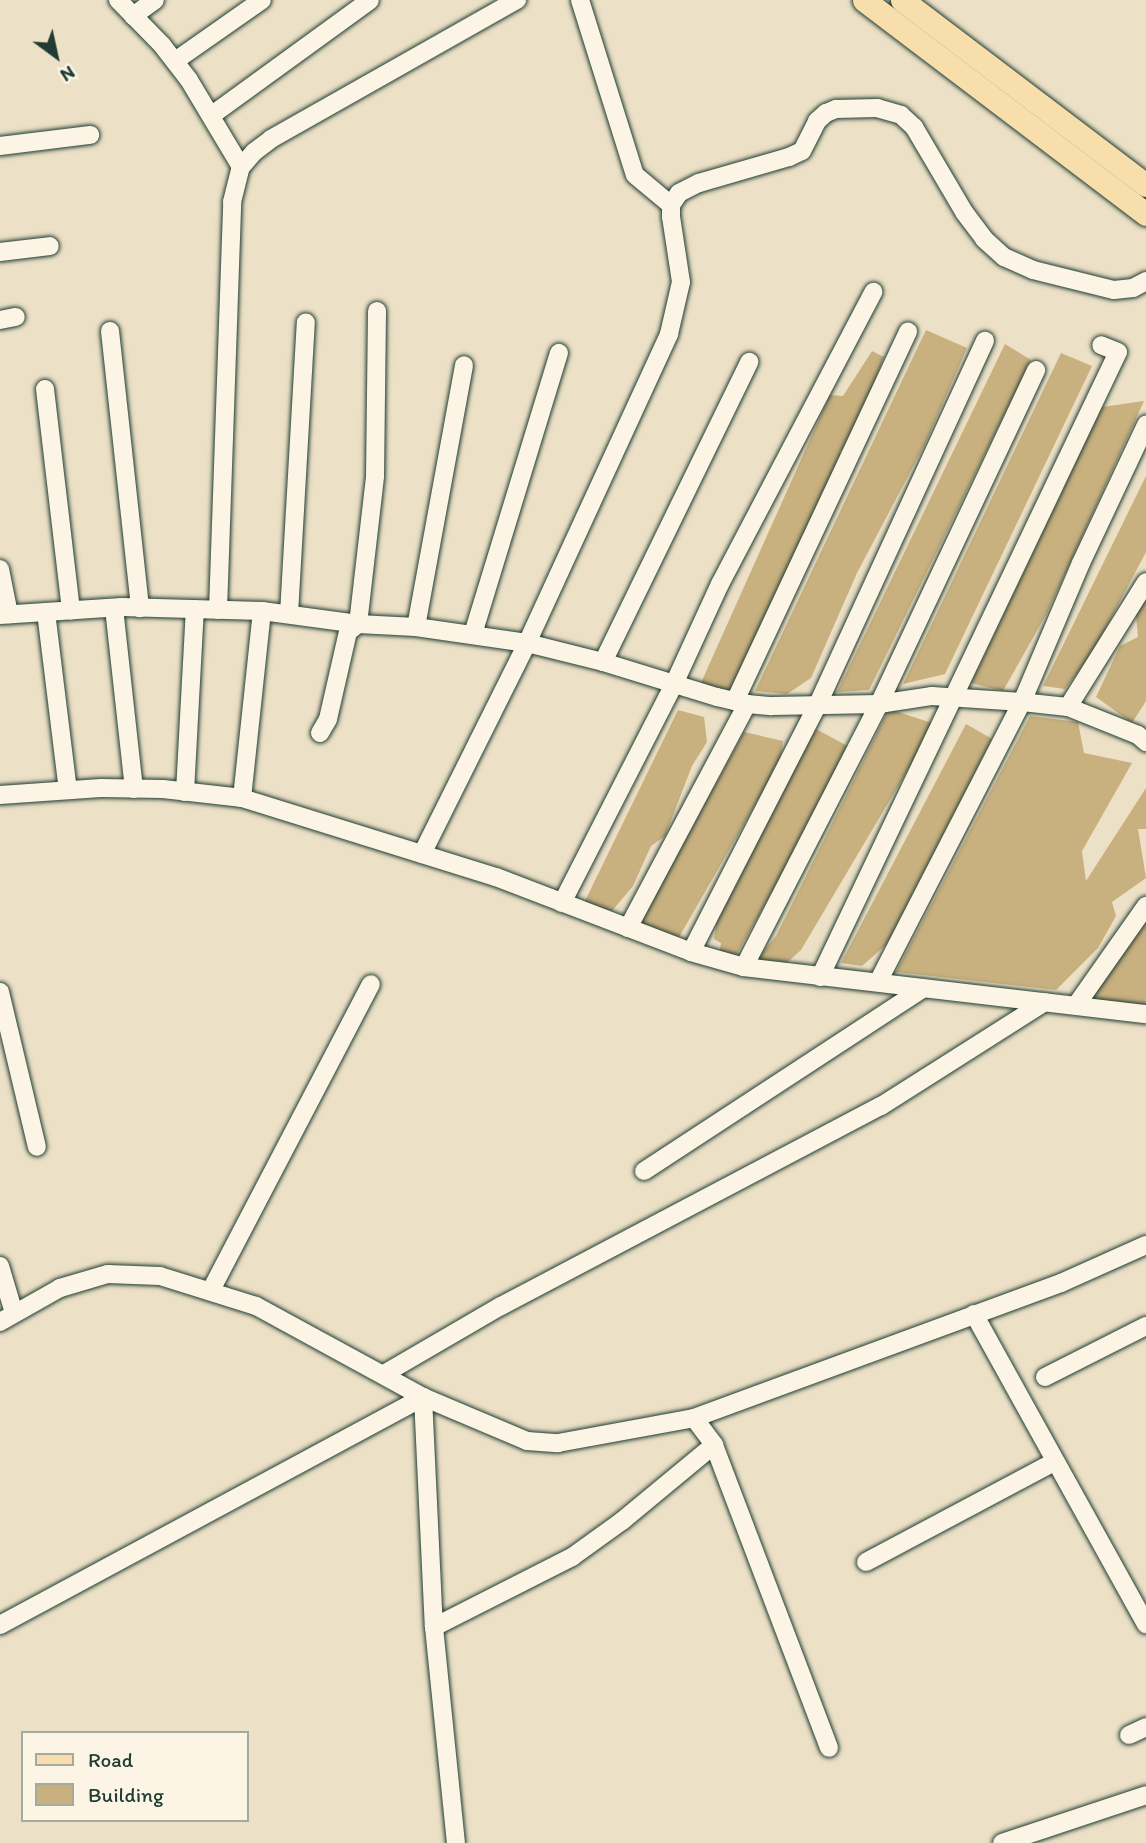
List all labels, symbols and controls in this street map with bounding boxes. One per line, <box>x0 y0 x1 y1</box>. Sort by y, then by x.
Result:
north arrow <box>21 21 91 91</box>
text: N <box>56 61 79 87</box>
legend <box>21 1731 248 1822</box>
text: Road <box>88 1747 133 1772</box>
text: Building <box>88 1782 164 1807</box>

